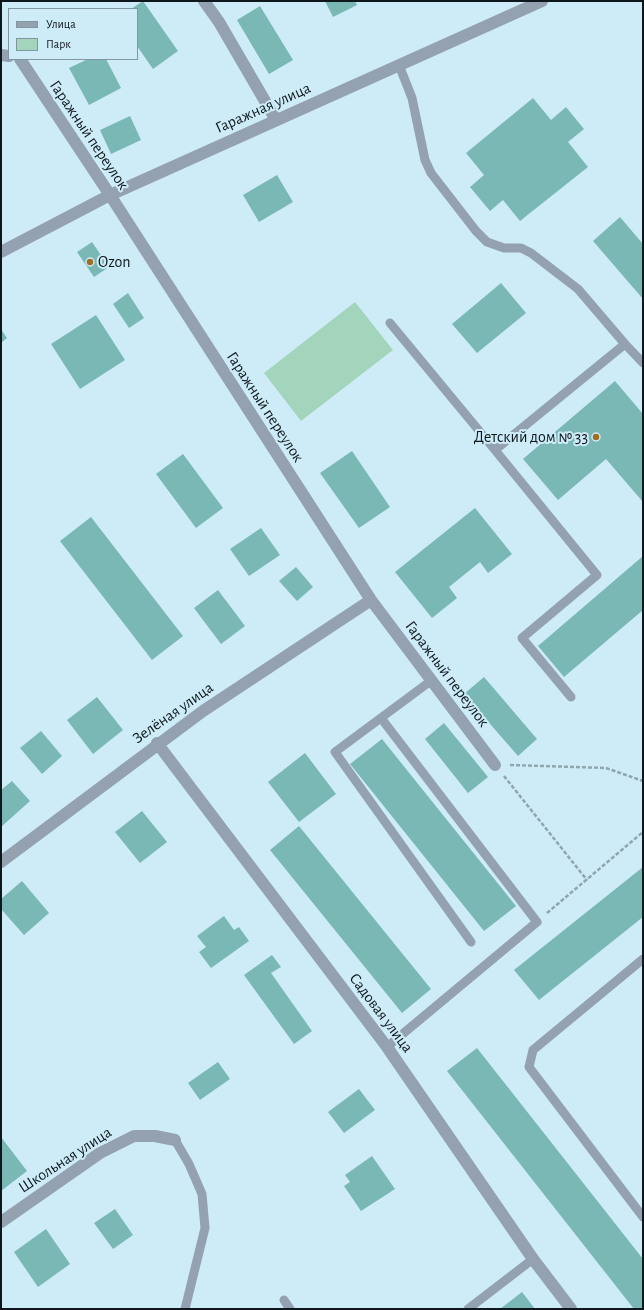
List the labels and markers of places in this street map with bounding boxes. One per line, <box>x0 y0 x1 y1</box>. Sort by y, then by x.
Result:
place label: Ozon <box>98 252 130 272</box>
marker: Ozon <box>85 257 95 267</box>
place label: Детский дом № 33 <box>474 427 588 447</box>
marker: Детский дом № 33 <box>591 432 601 442</box>

